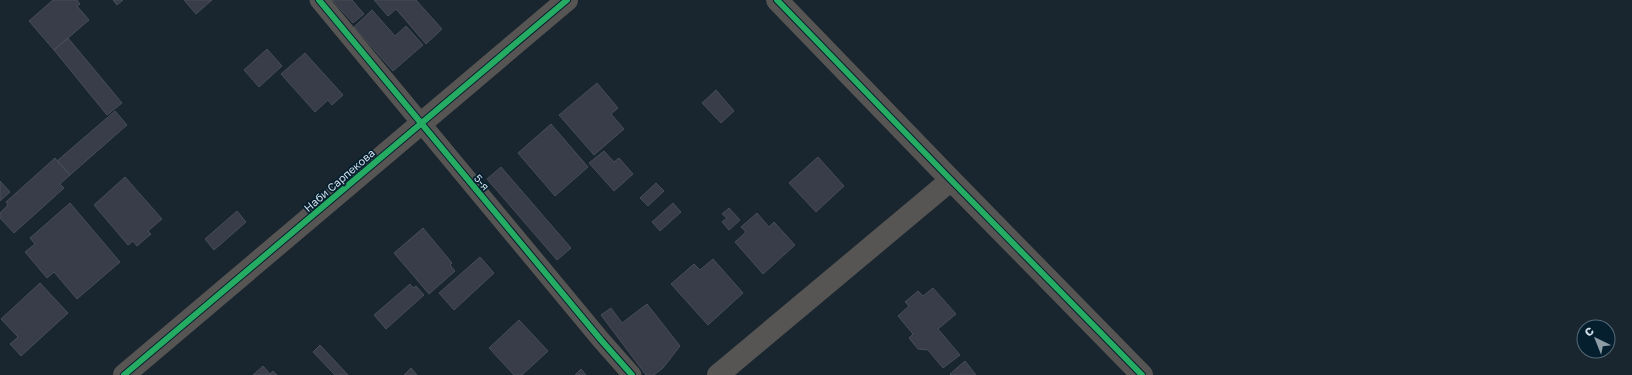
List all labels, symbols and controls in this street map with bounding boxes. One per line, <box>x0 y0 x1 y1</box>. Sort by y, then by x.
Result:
street label: Наби Сарпекова <box>301 146 377 214</box>
street label: 5-я <box>472 171 492 193</box>
north arrow <box>1576 319 1616 359</box>
text: С <box>1582 324 1596 339</box>

